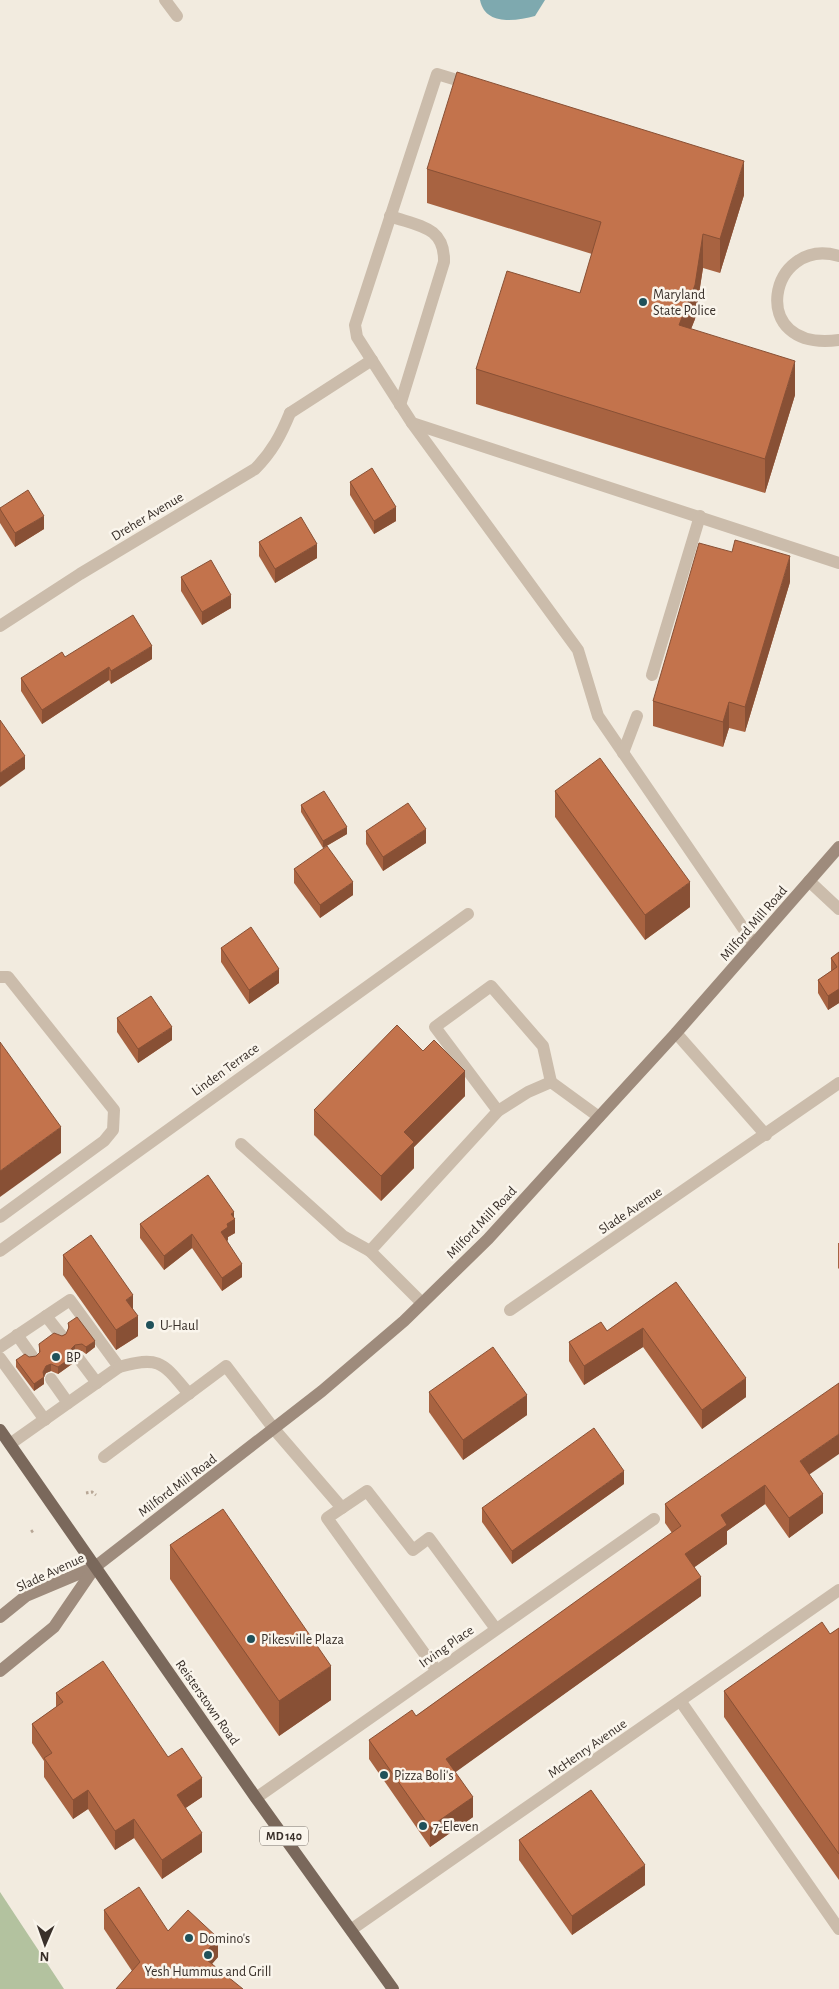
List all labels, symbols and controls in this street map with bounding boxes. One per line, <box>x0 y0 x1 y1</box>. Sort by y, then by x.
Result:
place label: Maryland State Police <box>653 288 716 318</box>
marker: Maryland State Police <box>637 296 649 308</box>
street label: Dreher Avenue <box>109 490 186 544</box>
street label: Milford Mill Road <box>718 884 790 964</box>
street label: Linden Terrace <box>189 1041 262 1099</box>
street label: Milford Mill Road <box>444 1184 519 1261</box>
street label: Slade Avenue <box>596 1185 665 1237</box>
marker: U-Haul <box>144 1319 156 1331</box>
place label: U-Haul <box>160 1319 199 1333</box>
marker: BP <box>50 1351 62 1363</box>
place label: BP <box>66 1351 81 1365</box>
street label: Milford Mill Road <box>136 1452 219 1520</box>
street label: Slade Avenue <box>14 1551 87 1595</box>
street label: Irving Place <box>417 1623 476 1671</box>
marker: Pikesville Plaza <box>245 1633 257 1645</box>
place label: Pikesville Plaza <box>261 1633 344 1647</box>
street label: Reisterstown Road <box>173 1657 242 1748</box>
street label: McHenry Avenue <box>546 1717 629 1781</box>
marker: Pizza Boli's <box>378 1769 390 1781</box>
place label: Pizza Boli's <box>394 1769 454 1783</box>
marker: 7-Eleven <box>417 1820 429 1832</box>
place label: 7-Eleven <box>433 1820 479 1834</box>
road number: MD 140 <box>260 1826 308 1845</box>
north arrow <box>20 1919 70 1969</box>
marker: Domino's <box>183 1932 195 1944</box>
place label: Domino's <box>199 1932 250 1946</box>
text: N <box>39 1949 50 1963</box>
marker: Yesh Hummus and Grill <box>202 1949 214 1961</box>
place label: Yesh Hummus and Grill <box>144 1965 272 1979</box>

